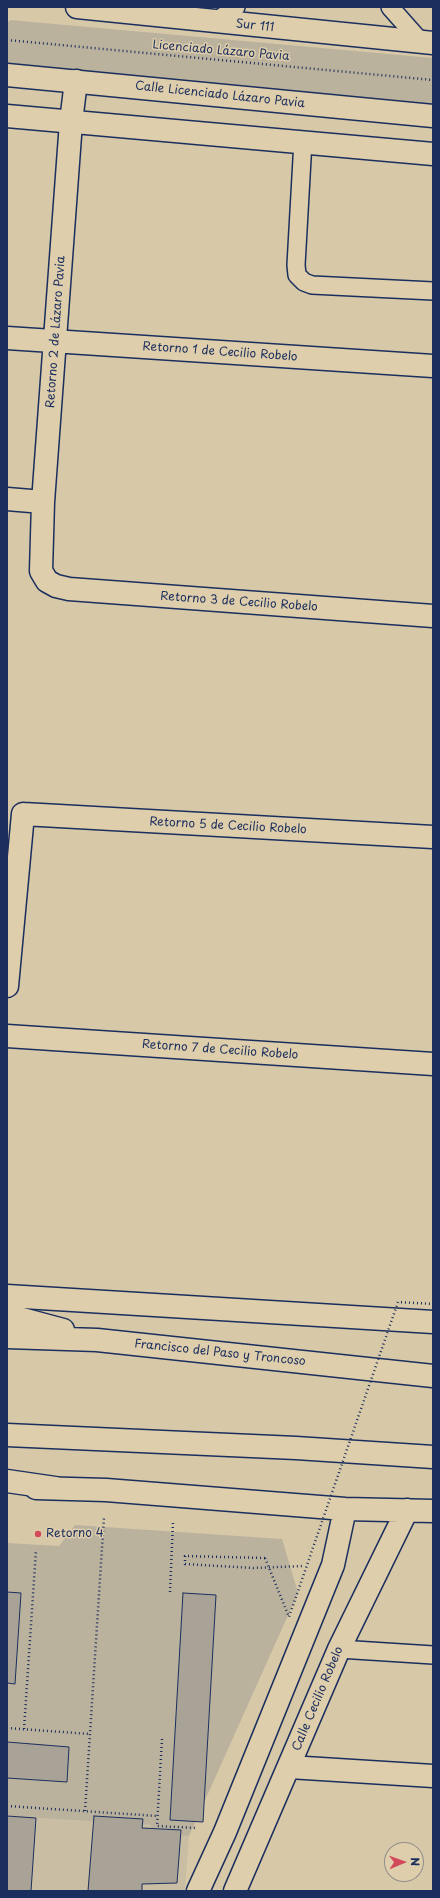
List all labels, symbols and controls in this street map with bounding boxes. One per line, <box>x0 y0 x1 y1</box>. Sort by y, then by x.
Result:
street label: Sur 111 <box>235 17 275 35</box>
street label: Licenciado Lázaro Pavia <box>152 38 290 64</box>
street label: Calle Licenciado Lázaro Pavia <box>134 79 306 111</box>
street label: Retorno 2 de Lázaro Pavia <box>44 255 68 409</box>
street label: Retorno 1 de Cecilio Robelo <box>142 339 298 365</box>
street label: Retorno 3 de Cecilio Robelo <box>160 589 318 615</box>
street label: Retorno 5 de Cecilio Robelo <box>149 815 307 837</box>
street label: Retorno 7 de Cecilio Robelo <box>141 1037 299 1063</box>
street label: Francisco del Paso y Troncoso <box>134 1337 306 1369</box>
place label: Retorno 4 <box>46 1527 104 1541</box>
marker: Retorno 4 <box>33 1529 43 1539</box>
street label: Calle Cecilio Robelo <box>289 1645 347 1753</box>
north arrow <box>384 1842 424 1882</box>
text: N <box>407 1857 424 1866</box>

